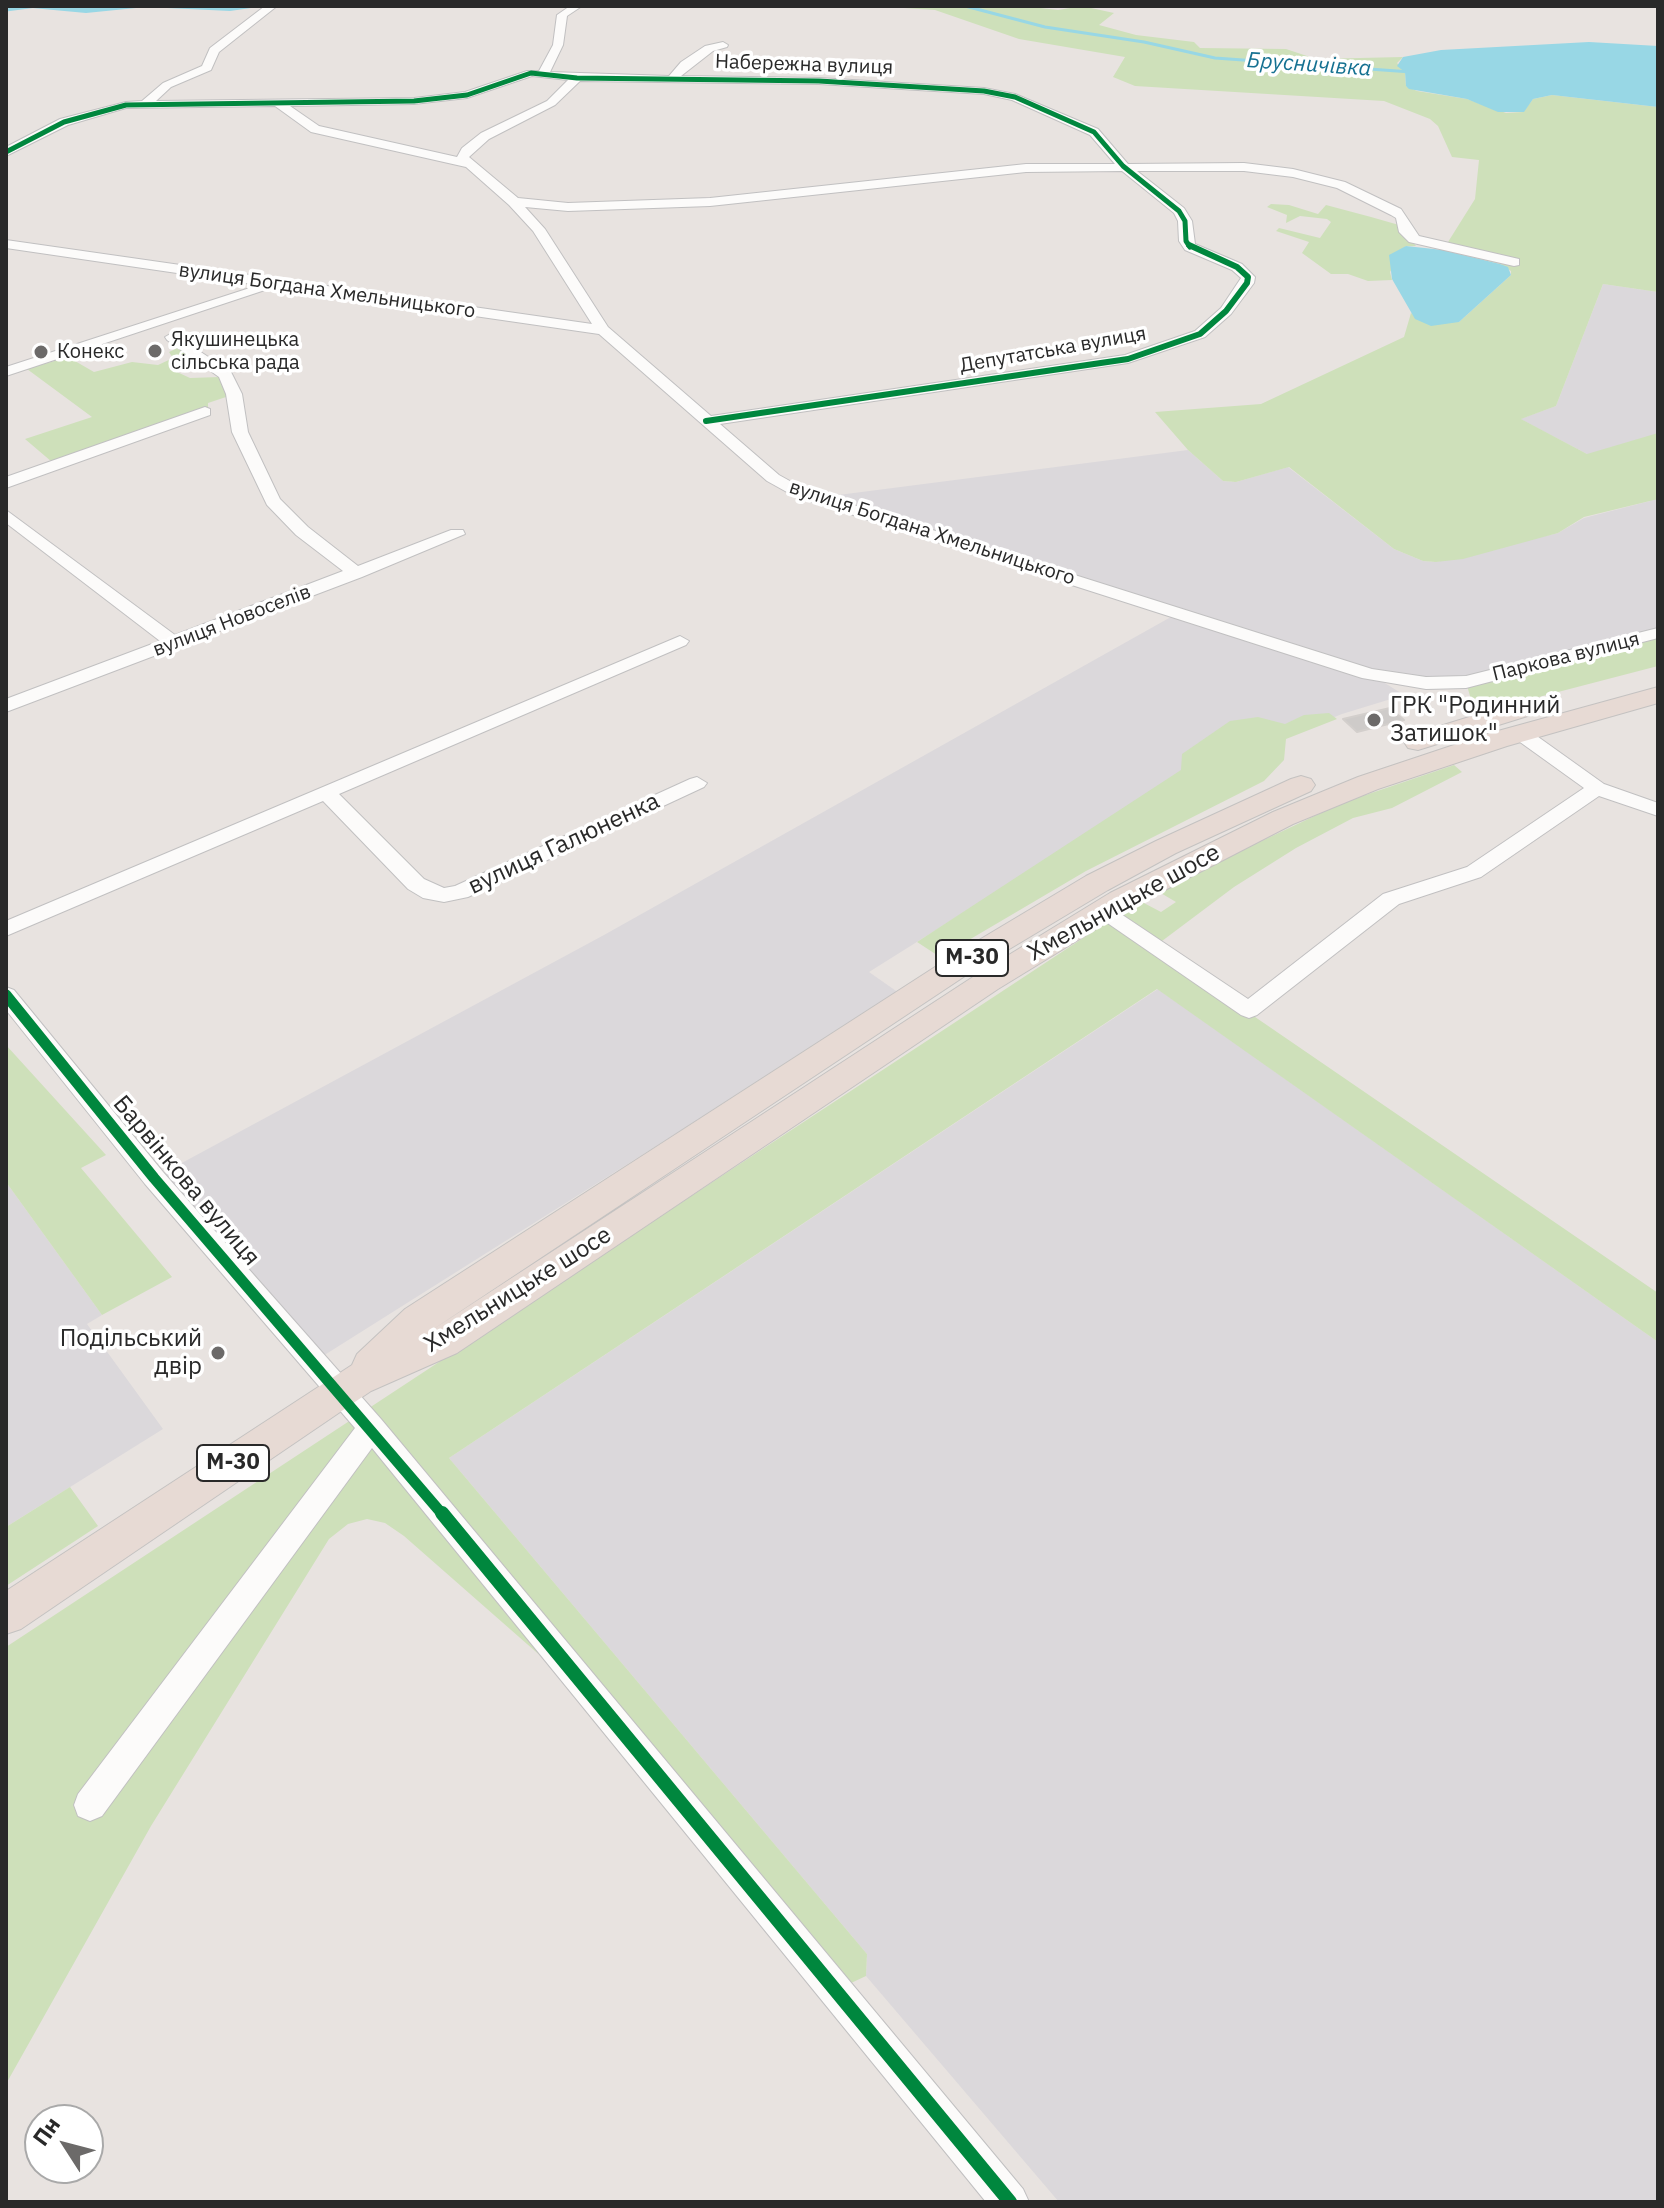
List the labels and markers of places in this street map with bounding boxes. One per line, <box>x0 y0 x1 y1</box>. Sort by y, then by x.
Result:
place label: Якушинецька сільська рада <box>171 328 300 375</box>
place label: Конекс <box>57 340 124 364</box>
marker: Якушинецька сільська рада <box>146 342 164 360</box>
marker: Конекс <box>32 343 50 361</box>
place label: ГРК "Родинний Затишок" <box>1390 692 1560 748</box>
marker: ГРК "Родинний Затишок" <box>1365 711 1383 729</box>
place label: Подільський двір <box>60 1325 202 1381</box>
marker: Подільський двір <box>209 1344 227 1362</box>

